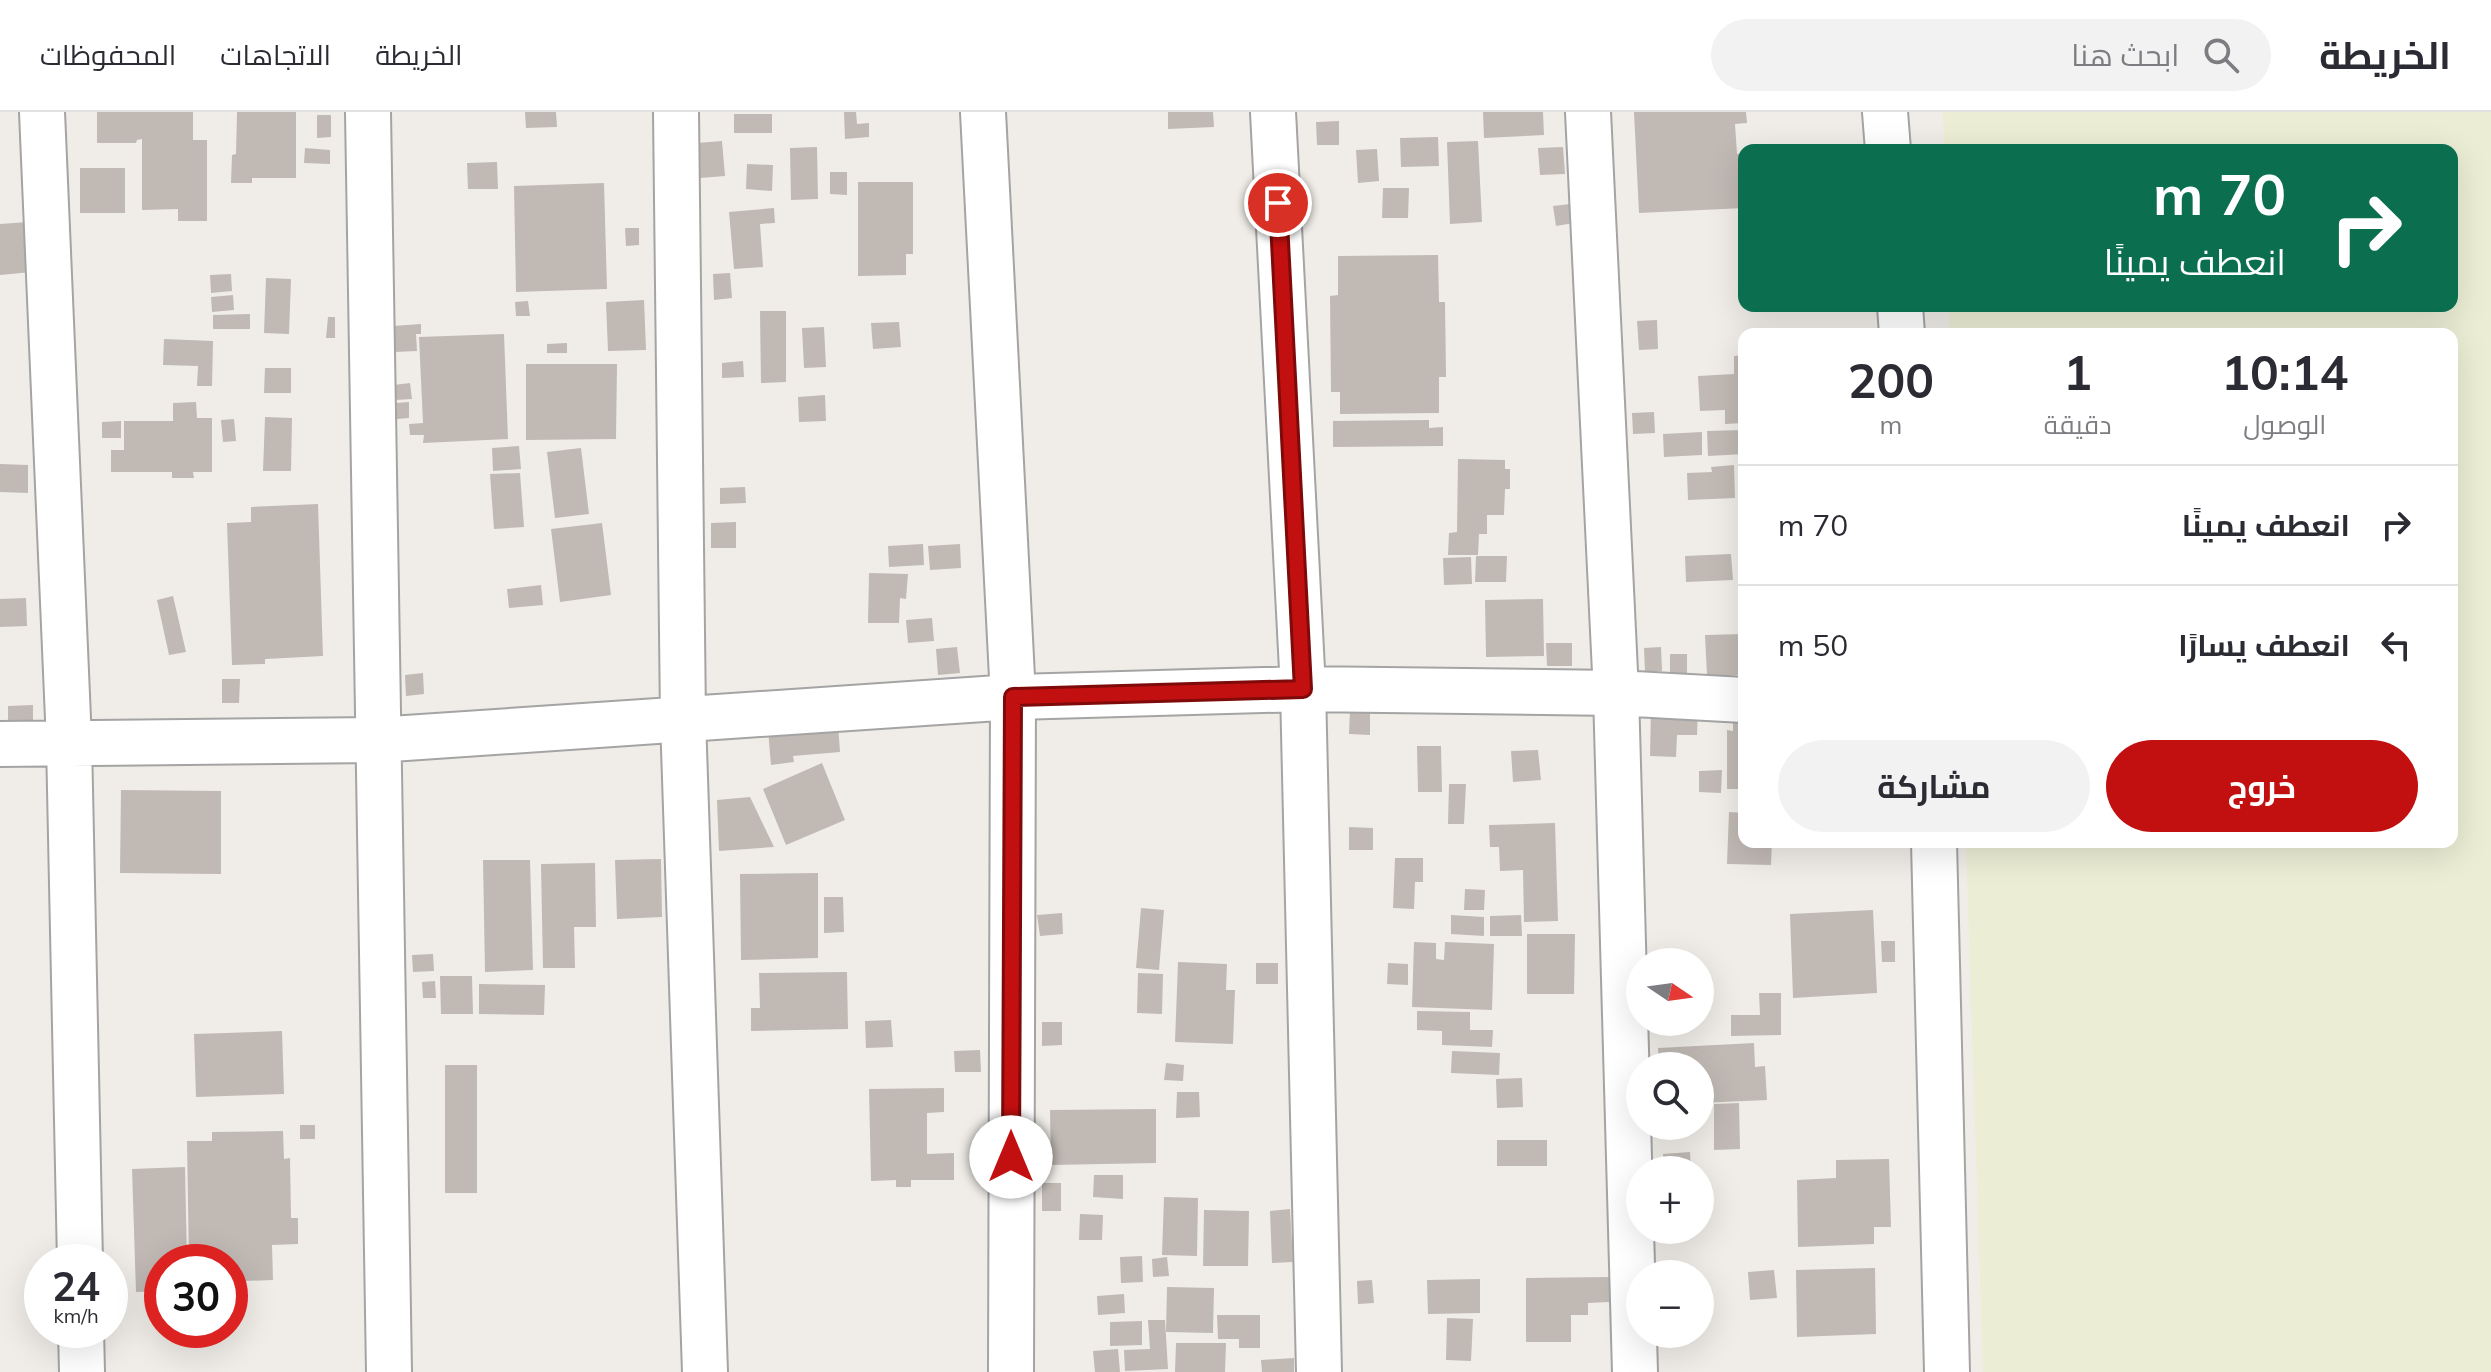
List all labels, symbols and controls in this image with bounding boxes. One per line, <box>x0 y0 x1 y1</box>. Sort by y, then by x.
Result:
search box <box>1711 19 2271 91</box>
text: الخريطة <box>2319 31 2451 79</box>
icon: search <box>2199 33 2243 77</box>
text: ابحث هنا <box>2071 36 2179 74</box>
text: المحفوظات <box>40 37 176 72</box>
text: الاتجاهات <box>220 37 331 72</box>
text: الخريطة <box>375 37 463 72</box>
text: 70 m <box>2153 159 2286 229</box>
pin <box>1244 169 1312 237</box>
icon: right <box>2314 176 2418 280</box>
icon: arrive <box>1256 181 1300 225</box>
text: انعطف يمينًا <box>2104 239 2286 284</box>
text: 1 <box>2063 342 2092 402</box>
text: 10:14 <box>2221 342 2348 402</box>
text: 200 <box>1848 350 1934 410</box>
text: m <box>1880 408 1902 441</box>
text: دقيقة <box>2044 408 2111 441</box>
text: الوصول <box>2243 408 2326 441</box>
icon: right <box>2374 503 2418 547</box>
text: 70 m <box>1778 506 1848 544</box>
text: انعطف يمينًا <box>2182 506 2350 544</box>
icon: left <box>2374 623 2418 667</box>
text: 50 m <box>1778 626 1848 664</box>
text: انعطف يسارًا <box>2178 626 2350 664</box>
button: مشاركة <box>1778 740 2090 832</box>
button: خروج <box>2106 740 2418 832</box>
north arrow <box>1626 948 1714 1036</box>
map controls <box>1626 948 1714 1348</box>
button: search <box>1626 1052 1714 1140</box>
position arrow <box>969 1115 1053 1199</box>
button: + <box>1626 1156 1714 1244</box>
speed limit sign: 30 <box>144 1244 248 1348</box>
button: − <box>1626 1260 1714 1348</box>
text: 24 <box>52 1261 100 1311</box>
text: km/h <box>53 1303 99 1328</box>

